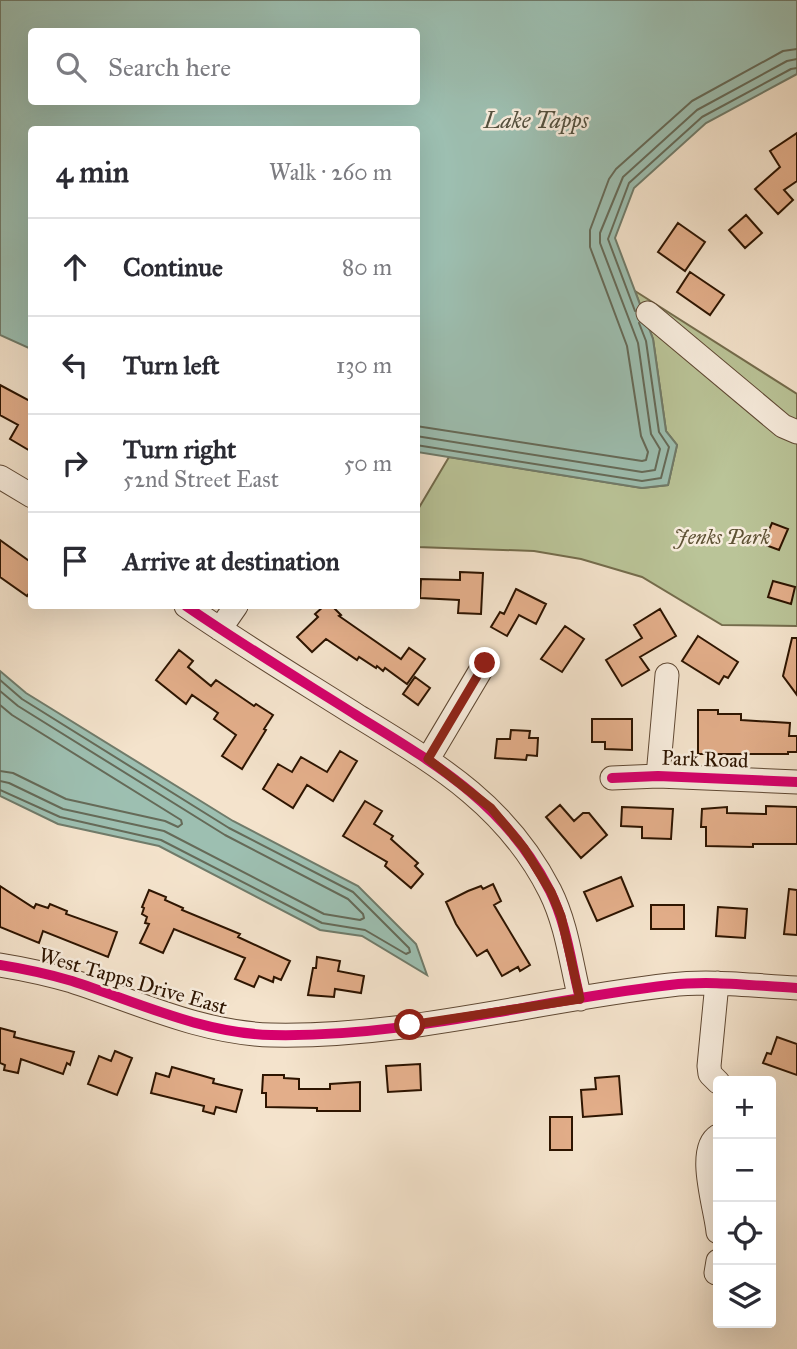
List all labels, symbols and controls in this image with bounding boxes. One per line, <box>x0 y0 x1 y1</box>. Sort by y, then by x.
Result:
search box <box>28 28 420 105</box>
icon: search <box>52 48 90 86</box>
text: Search here <box>108 51 231 83</box>
water label: Lake Tapps <box>483 106 589 135</box>
text: 4 min <box>56 154 129 190</box>
text: Walk · 260 m <box>269 158 392 186</box>
icon: ahead <box>56 248 94 286</box>
text: Continue <box>123 251 223 283</box>
text: 80 m <box>342 253 392 281</box>
icon: left <box>56 346 94 384</box>
text: Turn left <box>123 349 219 381</box>
text: 130 m <box>336 351 392 379</box>
text: Turn right <box>123 433 236 465</box>
icon: right <box>56 444 94 482</box>
text: 50 m <box>344 449 392 477</box>
text: 52nd Street East <box>123 465 279 493</box>
park label: Jenks Park <box>673 524 771 550</box>
icon: arrive <box>56 542 94 580</box>
text: Arrive at destination <box>123 545 340 577</box>
route end <box>469 647 500 678</box>
street label: Park Road <box>661 744 750 774</box>
street label: West Tapps Drive East <box>36 942 231 1020</box>
route start <box>394 1009 425 1040</box>
map controls <box>713 1076 776 1328</box>
button: + <box>713 1076 776 1139</box>
button: − <box>713 1139 776 1202</box>
button: locate <box>713 1202 776 1265</box>
button: layers <box>713 1265 776 1328</box>

